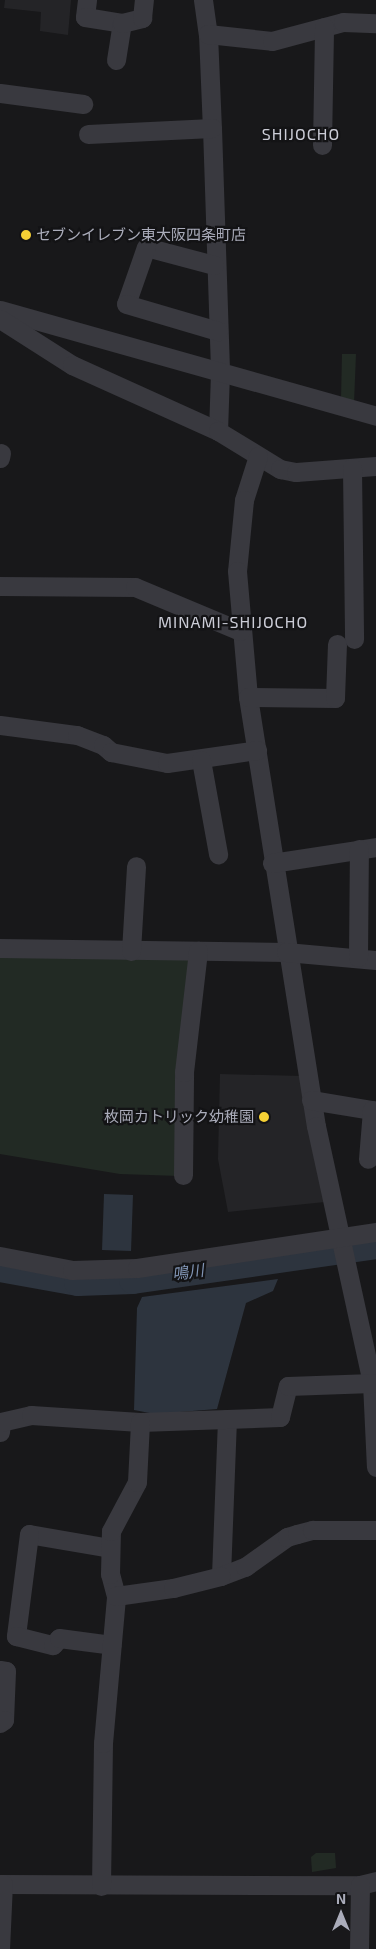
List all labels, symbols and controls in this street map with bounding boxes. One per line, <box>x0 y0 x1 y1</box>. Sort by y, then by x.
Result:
district label: SHIJOCHO <box>261 124 341 144</box>
place label: セブンイレブン東大阪四条町店 <box>36 226 246 244</box>
marker: セブンイレブン東大阪四条町店 <box>20 229 32 241</box>
district label: MINAMI-SHIJOCHO <box>156 612 310 632</box>
place label: 枚岡カトリック幼稚園 <box>104 1108 254 1126</box>
marker: 枚岡カトリック幼稚園 <box>258 1111 270 1123</box>
water label: 鳴川 <box>171 1260 205 1284</box>
north arrow <box>316 1889 366 1939</box>
text: N <box>336 1890 346 1907</box>

